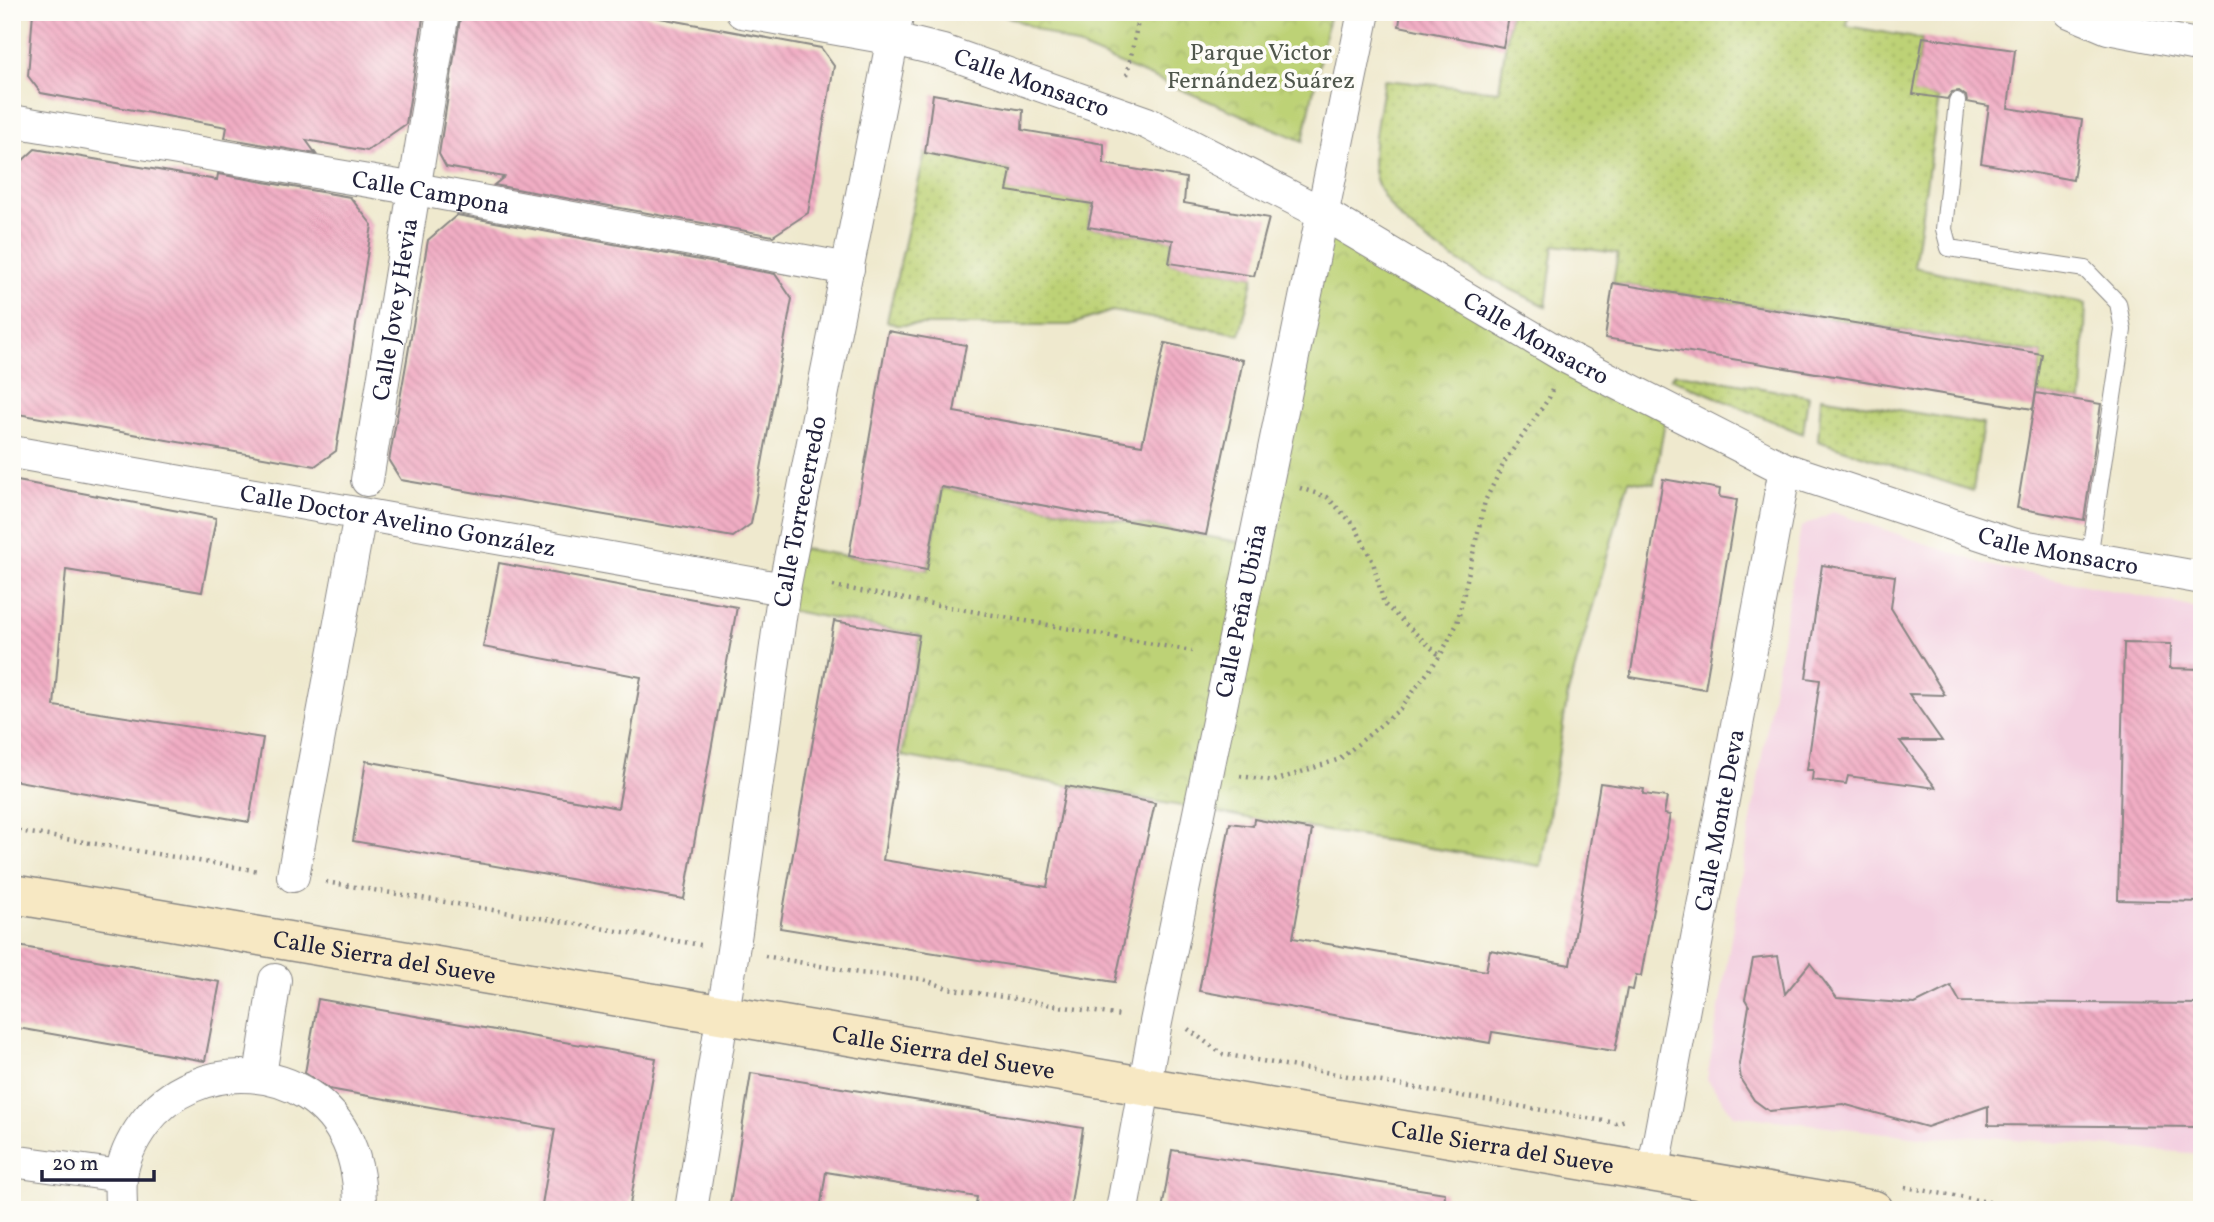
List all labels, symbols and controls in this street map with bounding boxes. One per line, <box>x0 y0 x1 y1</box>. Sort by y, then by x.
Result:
park label: Parque Victor Fernández Suárez <box>1167 37 1355 99</box>
street label: Calle Monsacro <box>949 41 1114 127</box>
street label: Calle Campona <box>349 163 512 225</box>
street label: Calle Jove y Hevia <box>365 216 428 403</box>
street label: Calle Monsacro <box>1456 285 1614 395</box>
street label: Calle Torrecerredo <box>767 413 837 609</box>
street label: Calle Doctor Avelino González <box>237 478 558 567</box>
street label: Calle Monsacro <box>1973 519 2141 585</box>
street label: Calle Peña Ubiña <box>1208 521 1277 701</box>
street label: Calle Monte Deva <box>1687 727 1755 915</box>
street label: Calle Sierra del Sueve <box>270 924 498 995</box>
street label: Calle Sierra del Sueve <box>829 1018 1057 1090</box>
street label: Calle Sierra del Sueve <box>1388 1113 1616 1185</box>
scale bar <box>42 1138 154 1182</box>
text: 20 m <box>52 1150 98 1179</box>

